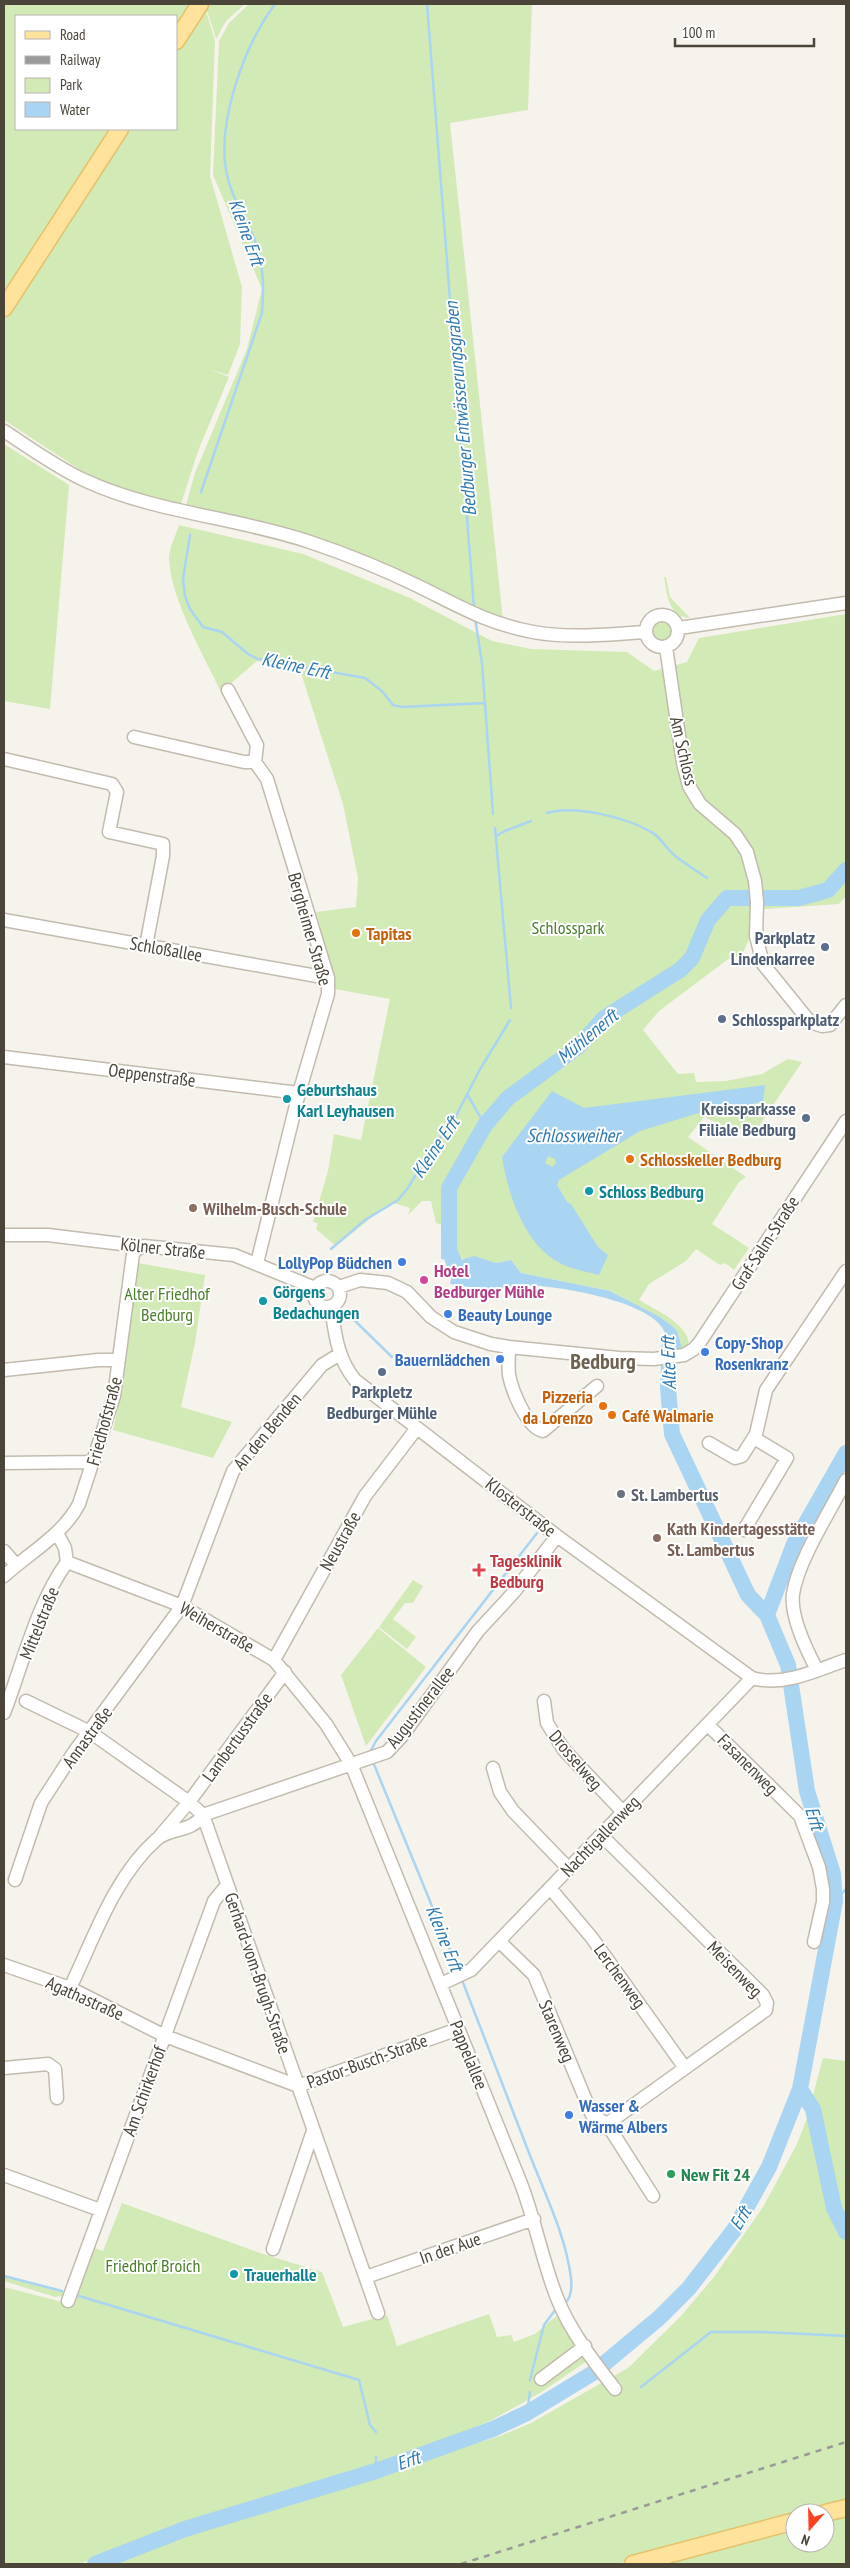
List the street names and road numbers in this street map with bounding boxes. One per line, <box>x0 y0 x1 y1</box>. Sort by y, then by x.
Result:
street label: Am Schloss <box>665 714 703 788</box>
street label: Bergheimer Straße <box>283 870 337 988</box>
street label: Schloßallee <box>128 931 204 967</box>
street label: Oeppenstraße <box>107 1058 197 1092</box>
street label: Graf-Salm-Straße <box>726 1191 804 1295</box>
street label: Kölner Straße <box>119 1232 207 1264</box>
street label: Friedhofstraße <box>81 1374 127 1468</box>
street label: An den Benden <box>228 1388 306 1474</box>
street label: Klosterstraße <box>481 1472 561 1542</box>
street label: Neustraße <box>314 1507 366 1575</box>
street label: Mittelstraße <box>14 1583 64 1663</box>
street label: Weiherstraße <box>176 1596 258 1658</box>
street label: Augustinerallee <box>381 1662 459 1752</box>
street label: Lambertusstraße <box>197 1688 277 1786</box>
street label: Annastraße <box>57 1702 117 1772</box>
street label: Drosselweg <box>544 1725 608 1795</box>
street label: Fasanenweg <box>713 1729 783 1799</box>
street label: Nachtigallenweg <box>556 1790 644 1882</box>
street label: Gerhard-vom-Brugh-Straße <box>220 1889 296 2057</box>
street label: Meisenweg <box>703 1936 767 2002</box>
street label: Lerchenweg <box>589 1939 651 2013</box>
street label: Agathastraße <box>43 1971 127 2025</box>
street label: Starenweg <box>534 1996 580 2066</box>
street label: Pappelallee <box>445 2017 493 2093</box>
street label: Pastor-Busch-Straße <box>304 2029 430 2093</box>
street label: Am Schirkerhof <box>117 2042 171 2139</box>
street label: In der Aue <box>416 2227 484 2269</box>

